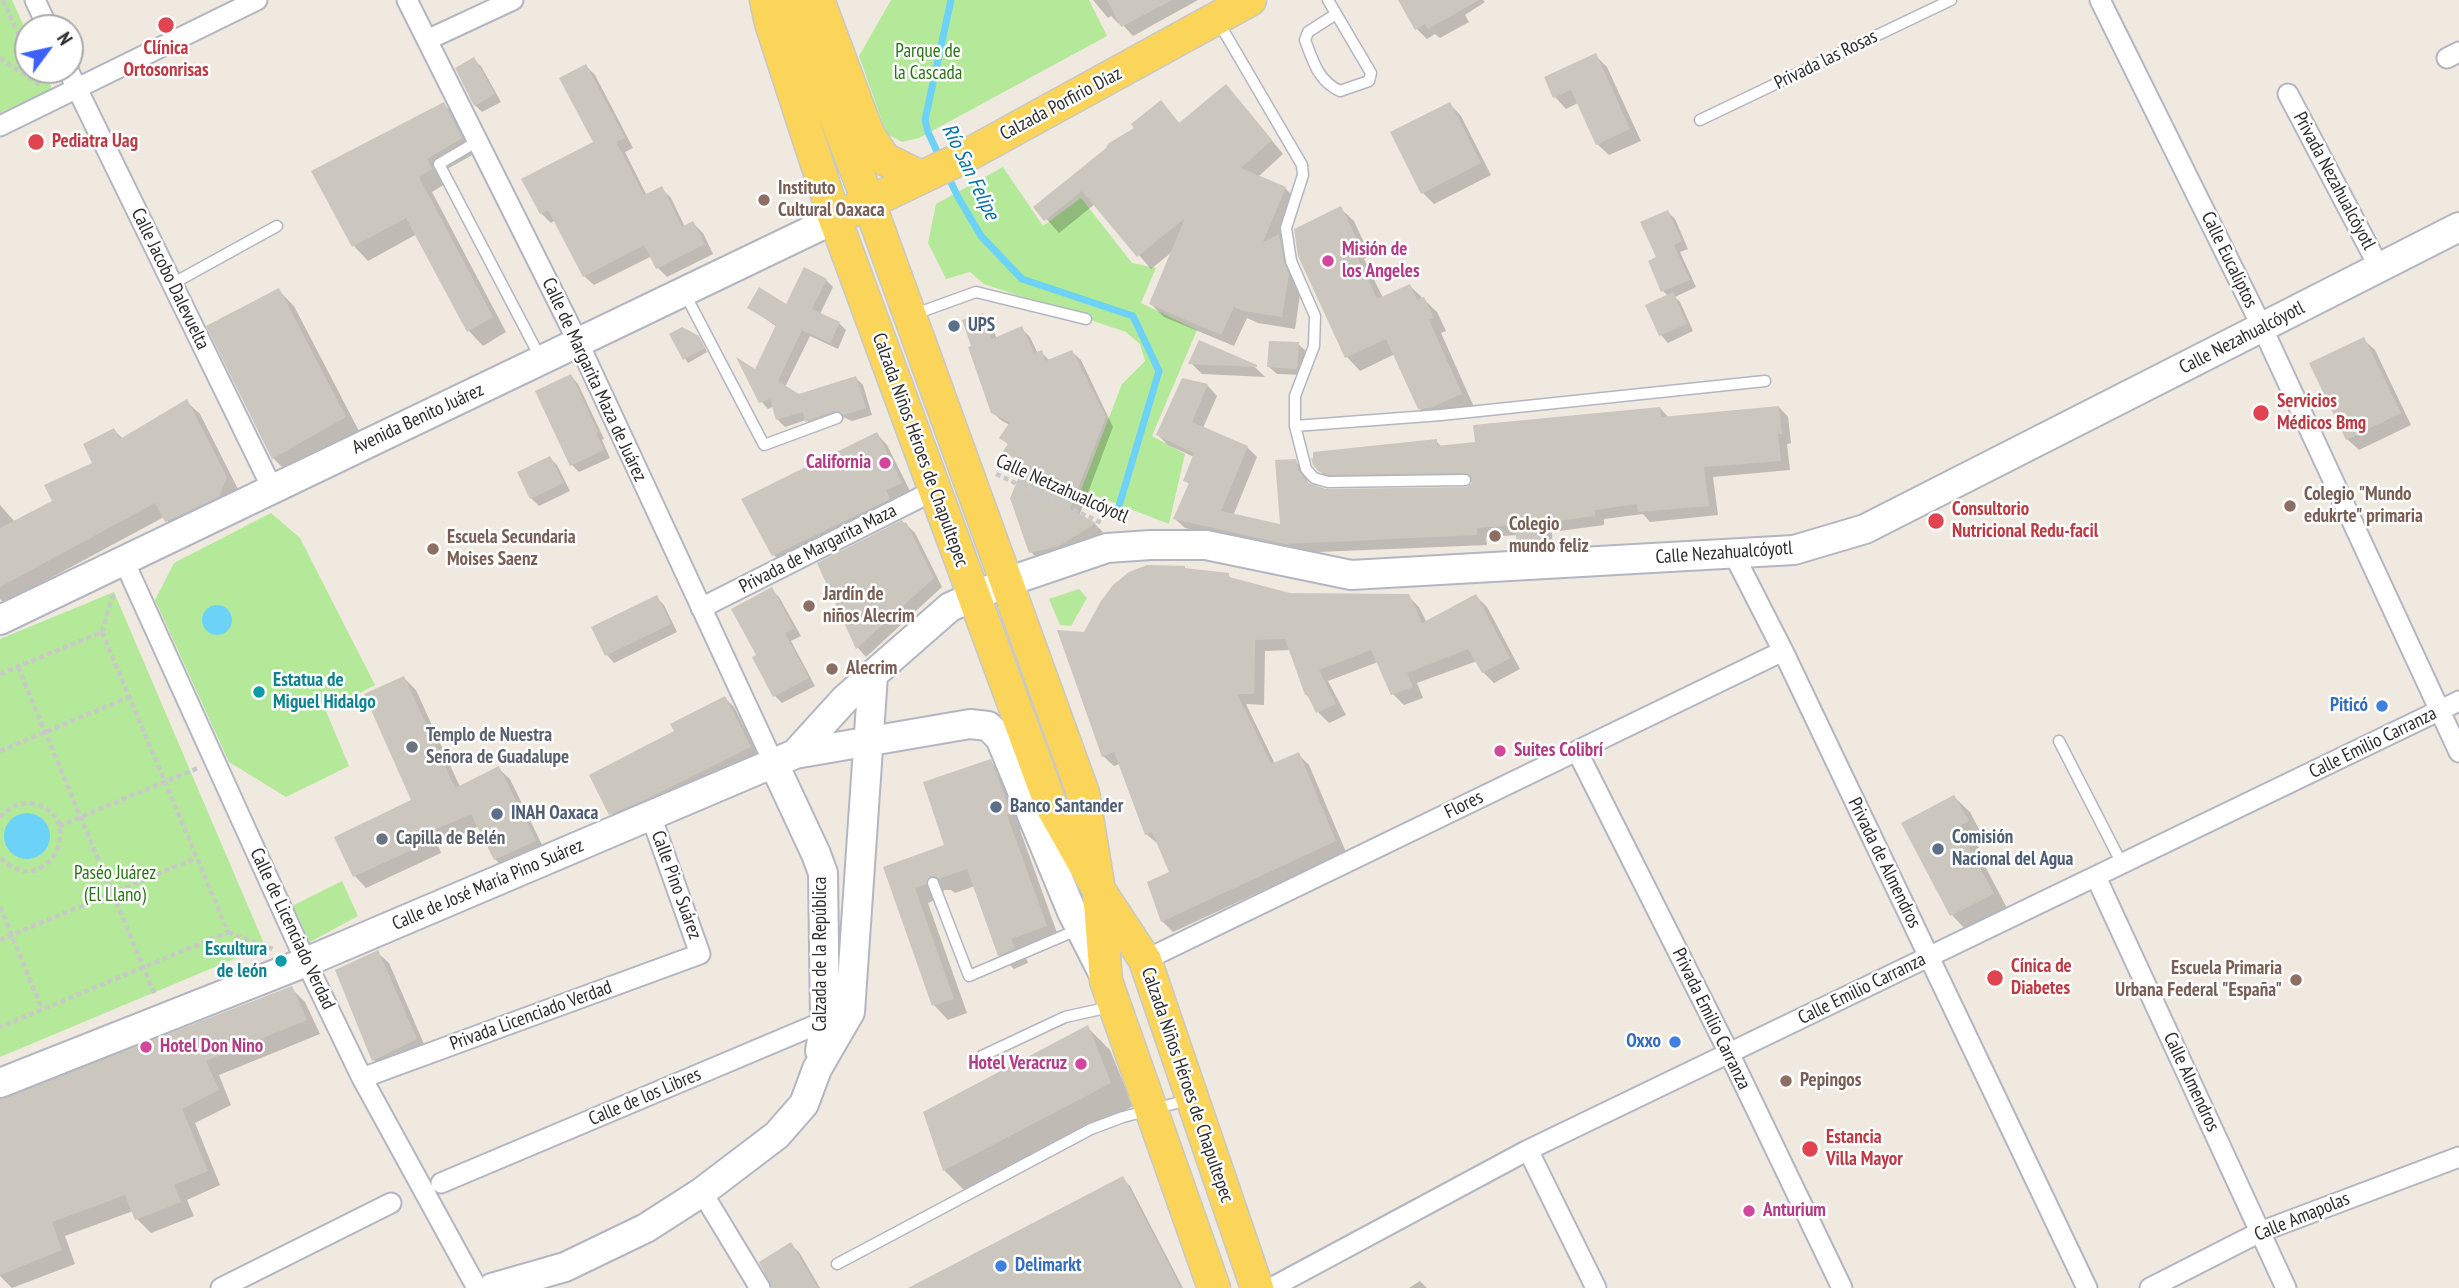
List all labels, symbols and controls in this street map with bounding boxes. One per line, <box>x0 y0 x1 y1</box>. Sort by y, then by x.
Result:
north arrow <box>14 14 84 84</box>
marker: Clínica Ortosonrisas <box>156 15 176 35</box>
street label: Privada las Rosas <box>1771 25 1881 95</box>
text: N <box>52 28 78 49</box>
place label: Clínica Ortosonrisas <box>123 38 209 82</box>
park label: Parque de la Cascada <box>894 41 962 85</box>
street label: Calzada Porfirio Díaz <box>996 62 1126 146</box>
street label: Privada Nezahualcóyotl <box>2288 108 2380 254</box>
water label: Río San Felipe <box>936 120 1004 224</box>
place label: Pediatra Uag <box>52 131 138 153</box>
marker: Pediatra Uag <box>26 132 46 152</box>
place label: Instituto Cultural Oaxaca <box>778 178 885 222</box>
marker: Instituto Cultural Oaxaca <box>756 192 772 208</box>
street label: Calle Jacobo Dalevuelta <box>126 205 214 353</box>
street label: Calle Eucaliptos <box>2196 208 2262 312</box>
place label: Misión de los Angeles <box>1342 239 1420 283</box>
marker: Misión de los Angeles <box>1320 253 1336 269</box>
street label: Calle de Margarita Maza de Juárez <box>537 274 651 486</box>
street label: Calle Nezahualcóyotl <box>2176 297 2308 379</box>
place label: UPS <box>968 315 995 337</box>
marker: UPS <box>946 318 962 334</box>
street label: Calzada Niños Héroes de Chapultepec <box>867 330 973 570</box>
street label: Avenida Benito Juárez <box>349 379 487 459</box>
place label: Servicios Médicos Bmg <box>2277 391 2366 435</box>
marker: Servicios Médicos Bmg <box>2251 403 2271 423</box>
street label: Calle Netzahualcóyotl <box>992 450 1132 528</box>
place label: California <box>806 452 871 474</box>
marker: California <box>877 455 893 471</box>
place label: Colegio "Mundo edukrte" primaria <box>2304 484 2423 528</box>
marker: Colegio "Mundo edukrte" primaria <box>2282 498 2298 514</box>
street label: Privada de Margarita Maza <box>736 499 900 599</box>
place label: Consultorio Nutricional Redu-facil <box>1952 499 2098 543</box>
marker: Consultorio Nutricional Redu-facil <box>1926 511 1946 531</box>
place label: Colegio mundo feliz <box>1509 514 1589 558</box>
place label: Escuela Secundaria Moises Saenz <box>447 527 576 571</box>
marker: Colegio mundo feliz <box>1487 528 1503 544</box>
street label: Calle Nezahualcóyotl <box>1655 537 1793 569</box>
marker: Escuela Secundaria Moises Saenz <box>425 541 441 557</box>
place label: Jardín de niños Alecrim <box>823 584 915 628</box>
marker: Jardín de niños Alecrim <box>801 598 817 614</box>
place label: Alecrim <box>846 658 897 680</box>
marker: Alecrim <box>824 661 840 677</box>
place label: Estatua de Miguel Hidalgo <box>273 670 376 714</box>
marker: Estatua de Miguel Hidalgo <box>251 684 267 700</box>
place label: Piticó <box>2330 695 2368 717</box>
marker: Piticó <box>2374 698 2390 714</box>
street label: Calle Emilio Carranza <box>2306 702 2440 784</box>
place label: Templo de Nuestra Señora de Guadalupe <box>426 725 569 769</box>
marker: Templo de Nuestra Señora de Guadalupe <box>404 739 420 755</box>
place label: Suites Colibrí <box>1514 740 1603 762</box>
marker: Suites Colibrí <box>1492 743 1508 759</box>
street label: Flores <box>1441 786 1487 824</box>
street label: Privada de Almendros <box>1843 794 1925 932</box>
place label: Banco Santander <box>1010 796 1123 818</box>
marker: Banco Santander <box>988 799 1004 815</box>
place label: INAH Oaxaca <box>511 803 598 825</box>
marker: INAH Oaxaca <box>489 806 505 822</box>
place label: Comisión Nacional del Agua <box>1952 827 2073 871</box>
place label: Capilla de Belén <box>396 828 505 850</box>
street label: Calle Pino Suárez <box>646 828 706 942</box>
marker: Capilla de Belén <box>374 831 390 847</box>
street label: Calle de José María Pino Suárez <box>389 834 587 936</box>
marker: Comisión Nacional del Agua <box>1930 841 1946 857</box>
street label: Calle de Licenciado Verdad <box>245 845 339 1013</box>
park label: Paséo Juárez (El Llano) <box>74 863 156 907</box>
street label: Calzada de la República <box>810 877 832 1031</box>
place label: Escultura de león <box>205 939 267 983</box>
street label: Privada Emilio Carranza <box>1667 945 1755 1093</box>
street label: Calle Emilio Carranza <box>1795 948 1929 1030</box>
marker: Escultura de león <box>273 953 289 969</box>
place label: Cínica de Diabetes <box>2011 956 2072 1000</box>
place label: Escuela Primaria Urbana Federal "España" <box>2115 958 2282 1002</box>
street label: Calzada Niños Héroes de Chapultepec <box>1136 964 1238 1206</box>
marker: Cínica de Diabetes <box>1985 968 2005 988</box>
marker: Escuela Primaria Urbana Federal "España" <box>2288 972 2304 988</box>
street label: Privada Licenciado Verdad <box>447 976 615 1056</box>
street label: Calle Almendros <box>2158 1029 2224 1135</box>
place label: Oxxo <box>1626 1031 1661 1053</box>
marker: Oxxo <box>1667 1034 1683 1050</box>
place label: Hotel Don Nino <box>160 1036 263 1058</box>
marker: Hotel Don Nino <box>138 1039 154 1055</box>
place label: Hotel Veracruz <box>968 1053 1067 1075</box>
marker: Hotel Veracruz <box>1073 1056 1089 1072</box>
street label: Calle de los Libres <box>585 1063 705 1131</box>
place label: Pepingos <box>1800 1070 1861 1092</box>
marker: Pepingos <box>1778 1073 1794 1089</box>
place label: Estancia Villa Mayor <box>1826 1127 1903 1171</box>
marker: Estancia Villa Mayor <box>1800 1139 1820 1159</box>
street label: Calle Amapolas <box>2251 1188 2353 1246</box>
place label: Anturium <box>1763 1200 1826 1222</box>
marker: Anturium <box>1741 1203 1757 1219</box>
place label: Delimarkt <box>1015 1255 1082 1277</box>
marker: Delimarkt <box>993 1258 1009 1274</box>

